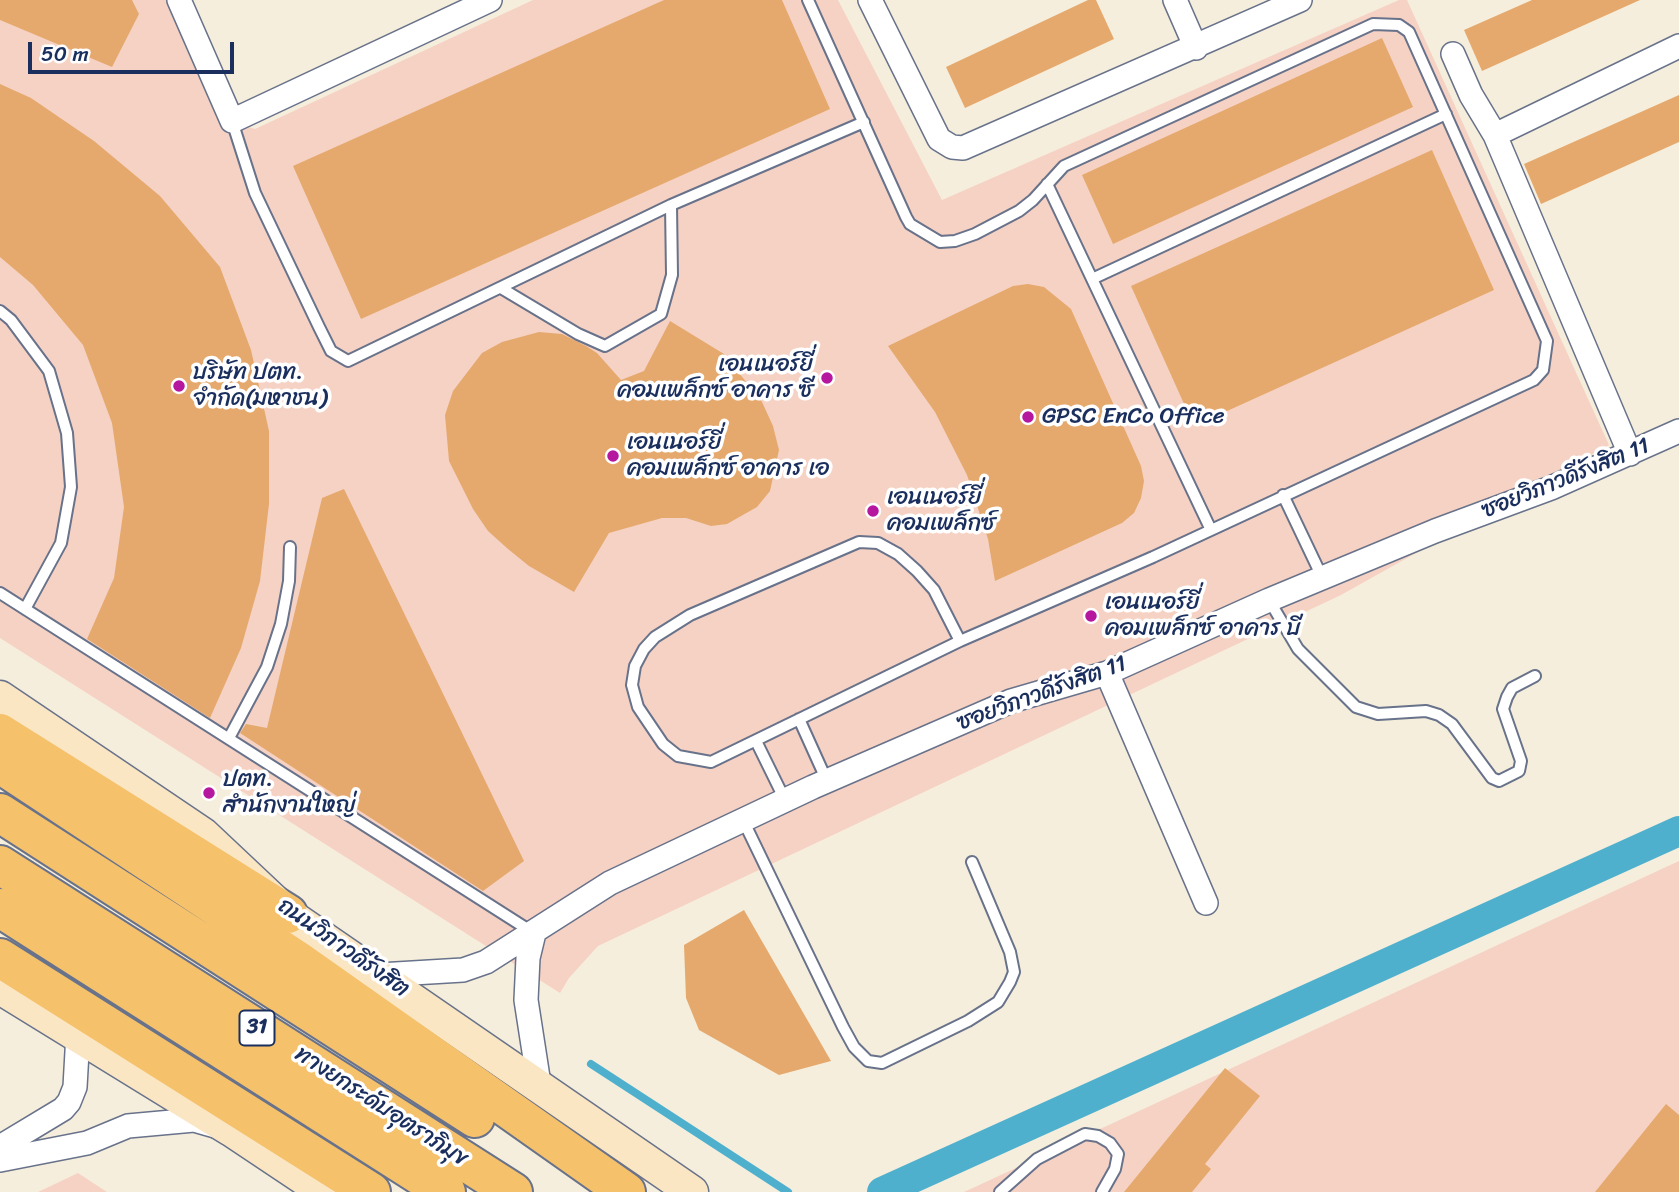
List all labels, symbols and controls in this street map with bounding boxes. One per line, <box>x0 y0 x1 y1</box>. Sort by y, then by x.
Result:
scale bar <box>32 28 238 72</box>
text: 50 m <box>41 35 89 73</box>
place label: เอนเนอร์ยี่ คอมเพล็กซ์ อาคาร ซี <box>617 351 813 405</box>
place label: บริษัท ปตท. จำกัด(มหาชน) <box>193 359 327 413</box>
marker: เอนเนอร์ยี่ คอมเพล็กซ์ อาคาร ซี <box>819 370 835 386</box>
marker: บริษัท ปตท. จำกัด(มหาชน) <box>171 378 187 394</box>
place label: GPSC EnCo Office <box>1042 403 1225 431</box>
marker: GPSC EnCo Office <box>1020 409 1036 425</box>
place label: เอนเนอร์ยี่ คอมเพล็กซ์ อาคาร เอ <box>627 429 830 483</box>
street label: ซอยวิภาวดีรังสิต 11 <box>1478 433 1654 525</box>
marker: เอนเนอร์ยี่ คอมเพล็กซ์ อาคาร เอ <box>605 448 621 464</box>
place label: เอนเนอร์ยี่ คอมเพล็กซ์ <box>887 484 995 538</box>
marker: เอนเนอร์ยี่ คอมเพล็กซ์ <box>865 503 881 519</box>
place label: เอนเนอร์ยี่ คอมเพล็กซ์ อาคาร บี <box>1105 589 1301 643</box>
marker: เอนเนอร์ยี่ คอมเพล็กซ์ อาคาร บี <box>1083 608 1099 624</box>
street label: ซอยวิภาวดีรังสิต 11 <box>953 650 1131 738</box>
place label: ปตท. สำนักงานใหญ่ <box>223 766 356 820</box>
marker: ปตท. สำนักงานใหญ่ <box>201 785 217 801</box>
street label: ถนนวิภาวดีรังสิต <box>272 893 414 1003</box>
road number: 31 <box>240 1010 274 1046</box>
street label: ทางยกระดับอุตราภิมุข <box>289 1041 473 1173</box>

